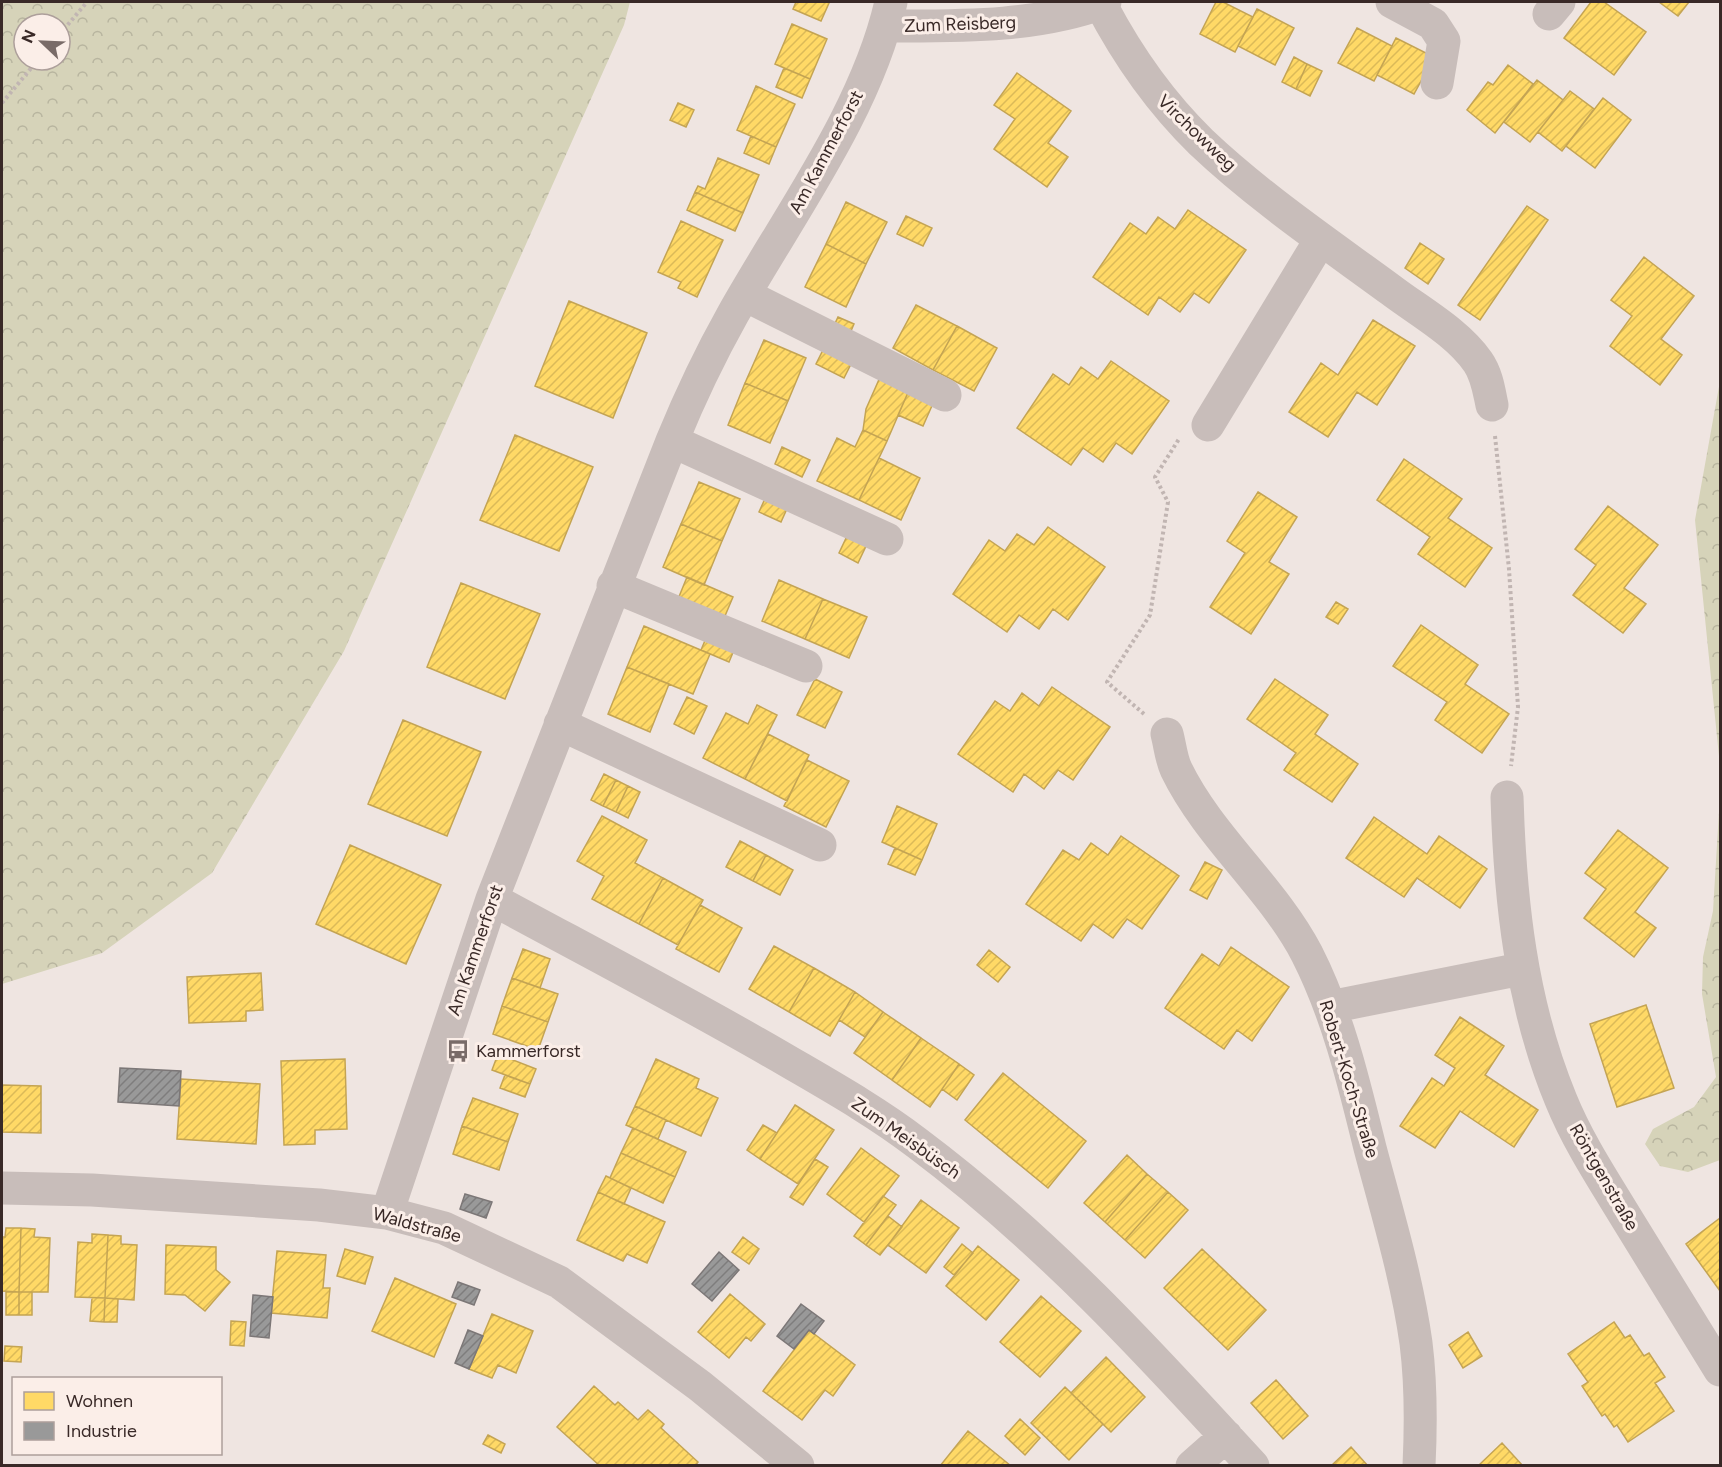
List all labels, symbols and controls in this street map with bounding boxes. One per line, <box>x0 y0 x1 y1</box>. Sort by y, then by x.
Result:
street label: Zum Reisberg <box>904 11 1016 37</box>
north arrow <box>12 12 72 72</box>
text: N <box>17 27 40 46</box>
street label: Am Kammerforst <box>784 86 868 218</box>
street label: Virchowweg <box>1153 90 1241 176</box>
street label: Am Kammerforst <box>442 882 508 1018</box>
street label: Robert-Koch-Straße <box>1314 997 1384 1161</box>
bus stop icon: Kammerforst <box>445 1038 471 1064</box>
place label: Kammerforst <box>476 1040 581 1062</box>
street label: Zum Meisbüsch <box>847 1092 965 1184</box>
street label: Röntgenstraße <box>1565 1120 1643 1234</box>
street label: Waldstraße <box>370 1203 464 1247</box>
legend <box>12 1377 222 1455</box>
text: Wohnen <box>66 1390 133 1412</box>
text: Industrie <box>66 1420 137 1442</box>

